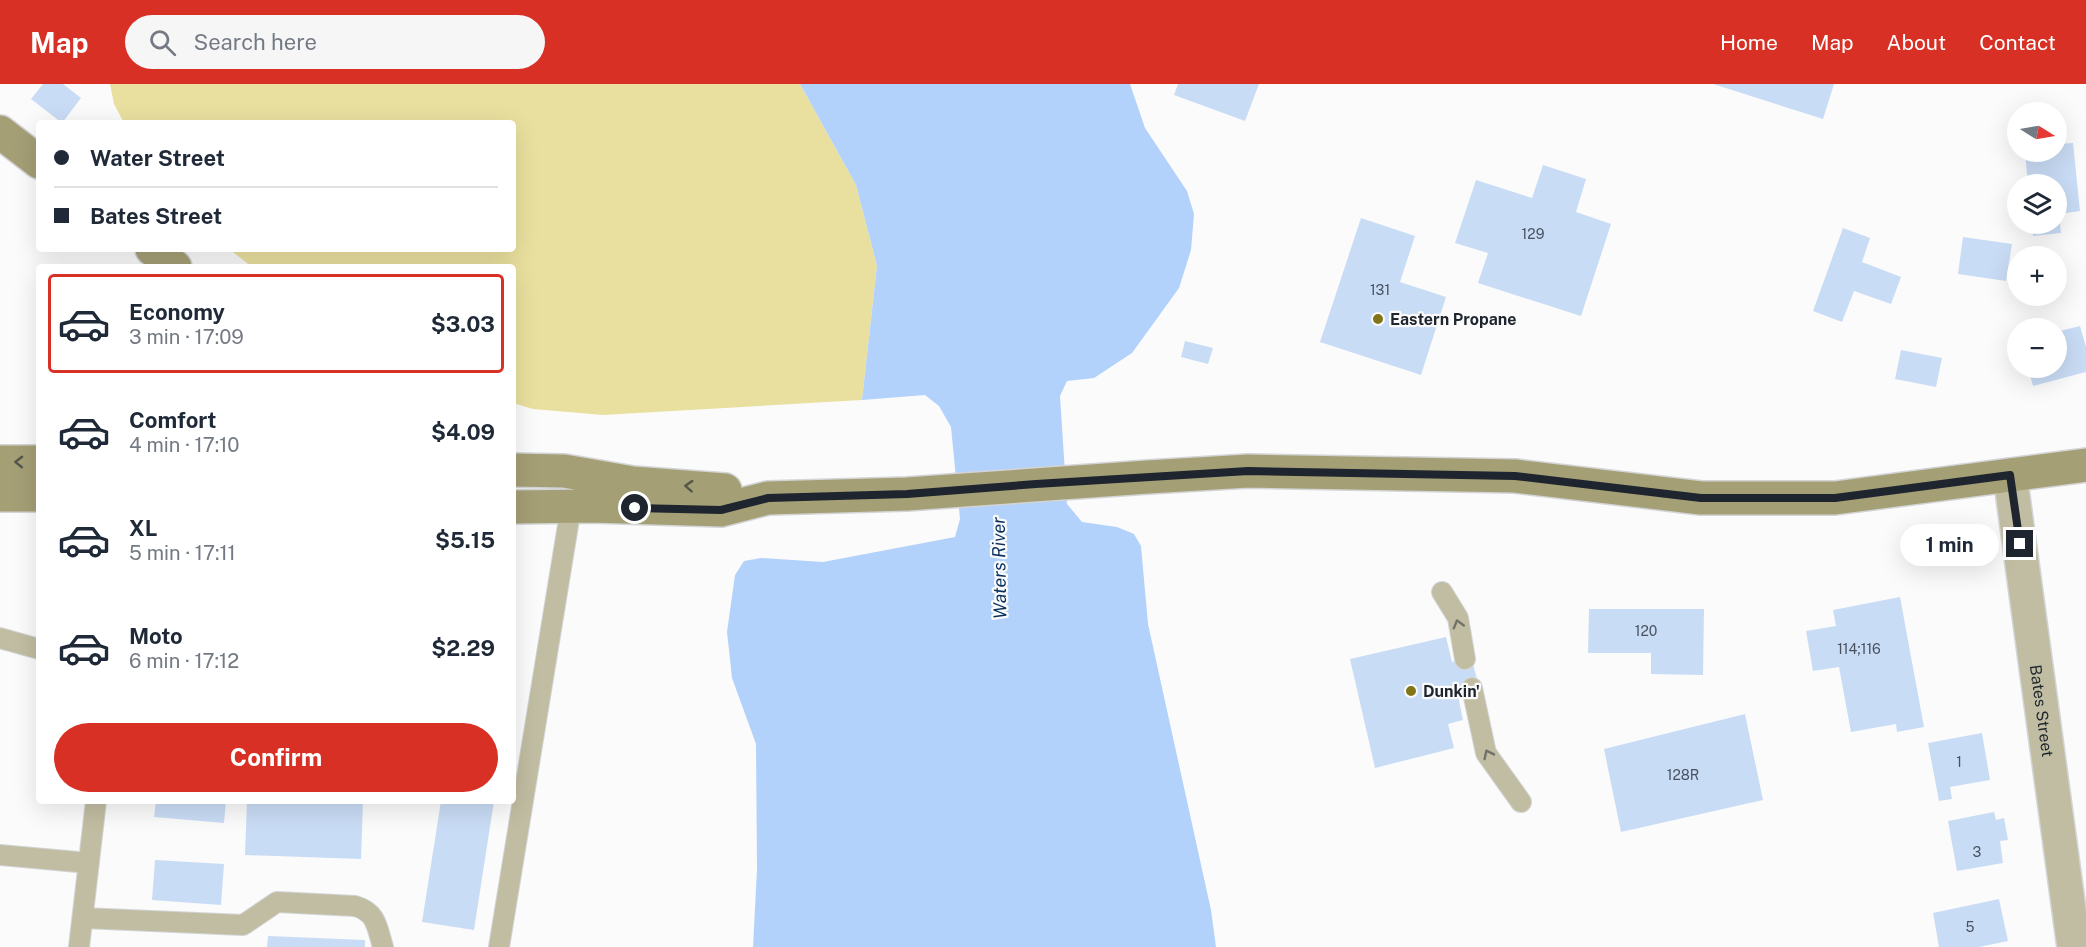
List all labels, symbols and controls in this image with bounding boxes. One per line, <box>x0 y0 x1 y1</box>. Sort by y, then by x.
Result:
search box <box>125 15 545 69</box>
text: Map <box>30 26 89 59</box>
icon: search <box>146 26 179 59</box>
text: Search here <box>194 29 317 55</box>
text: Home <box>1720 30 1778 55</box>
text: Map <box>1811 30 1854 55</box>
text: About <box>1887 30 1946 55</box>
text: Contact <box>1979 30 2056 55</box>
north arrow <box>2007 102 2067 162</box>
map controls <box>2007 102 2067 378</box>
text: Water Street <box>90 145 225 171</box>
button: layers <box>2007 174 2067 234</box>
text: Bates Street <box>90 203 222 229</box>
house number: 129 <box>1522 226 1545 242</box>
button: + <box>2007 246 2067 306</box>
house number: 131 <box>1370 282 1390 298</box>
icon: car <box>57 297 111 351</box>
text: Economy <box>129 299 225 325</box>
place label: Eastern Propane <box>1390 310 1516 329</box>
text: $3.03 <box>431 311 495 337</box>
marker: Eastern Propane <box>1371 312 1385 326</box>
button: − <box>2007 318 2067 378</box>
text: 3 min · 17:09 <box>129 325 244 349</box>
icon: car <box>57 405 111 459</box>
text: Comfort <box>129 407 216 433</box>
text: $4.09 <box>431 419 495 445</box>
text: 4 min · 17:10 <box>129 433 240 457</box>
one-way arrow <box>15 456 24 468</box>
one-way arrow <box>685 480 694 493</box>
route start <box>621 494 648 521</box>
icon: car <box>57 513 111 567</box>
text: XL <box>129 515 157 541</box>
water label: Waters River <box>988 517 1010 619</box>
callout: 1 min <box>1900 523 1999 565</box>
text: $5.15 <box>435 527 495 553</box>
route end <box>2006 530 2033 557</box>
text: 1 min <box>1925 533 1974 557</box>
text: 5 min · 17:11 <box>129 541 236 565</box>
one-way arrow <box>1453 619 1465 630</box>
icon: car <box>57 621 111 675</box>
text: Moto <box>129 623 183 649</box>
house number: 120 <box>1635 623 1657 639</box>
text: $2.29 <box>431 635 495 661</box>
house number: 114;116 <box>1837 641 1881 657</box>
text: 6 min · 17:12 <box>129 649 239 673</box>
street label: Bates Street <box>2026 663 2058 758</box>
place label: Dunkin' <box>1423 682 1480 701</box>
marker: Dunkin' <box>1404 684 1418 698</box>
button: Confirm <box>54 723 498 792</box>
one-way arrow <box>1484 749 1496 760</box>
house number: 1 <box>1956 754 1962 770</box>
house number: 128R <box>1667 767 1699 783</box>
house number: 3 <box>1973 844 1982 860</box>
house number: 5 <box>1966 919 1975 935</box>

